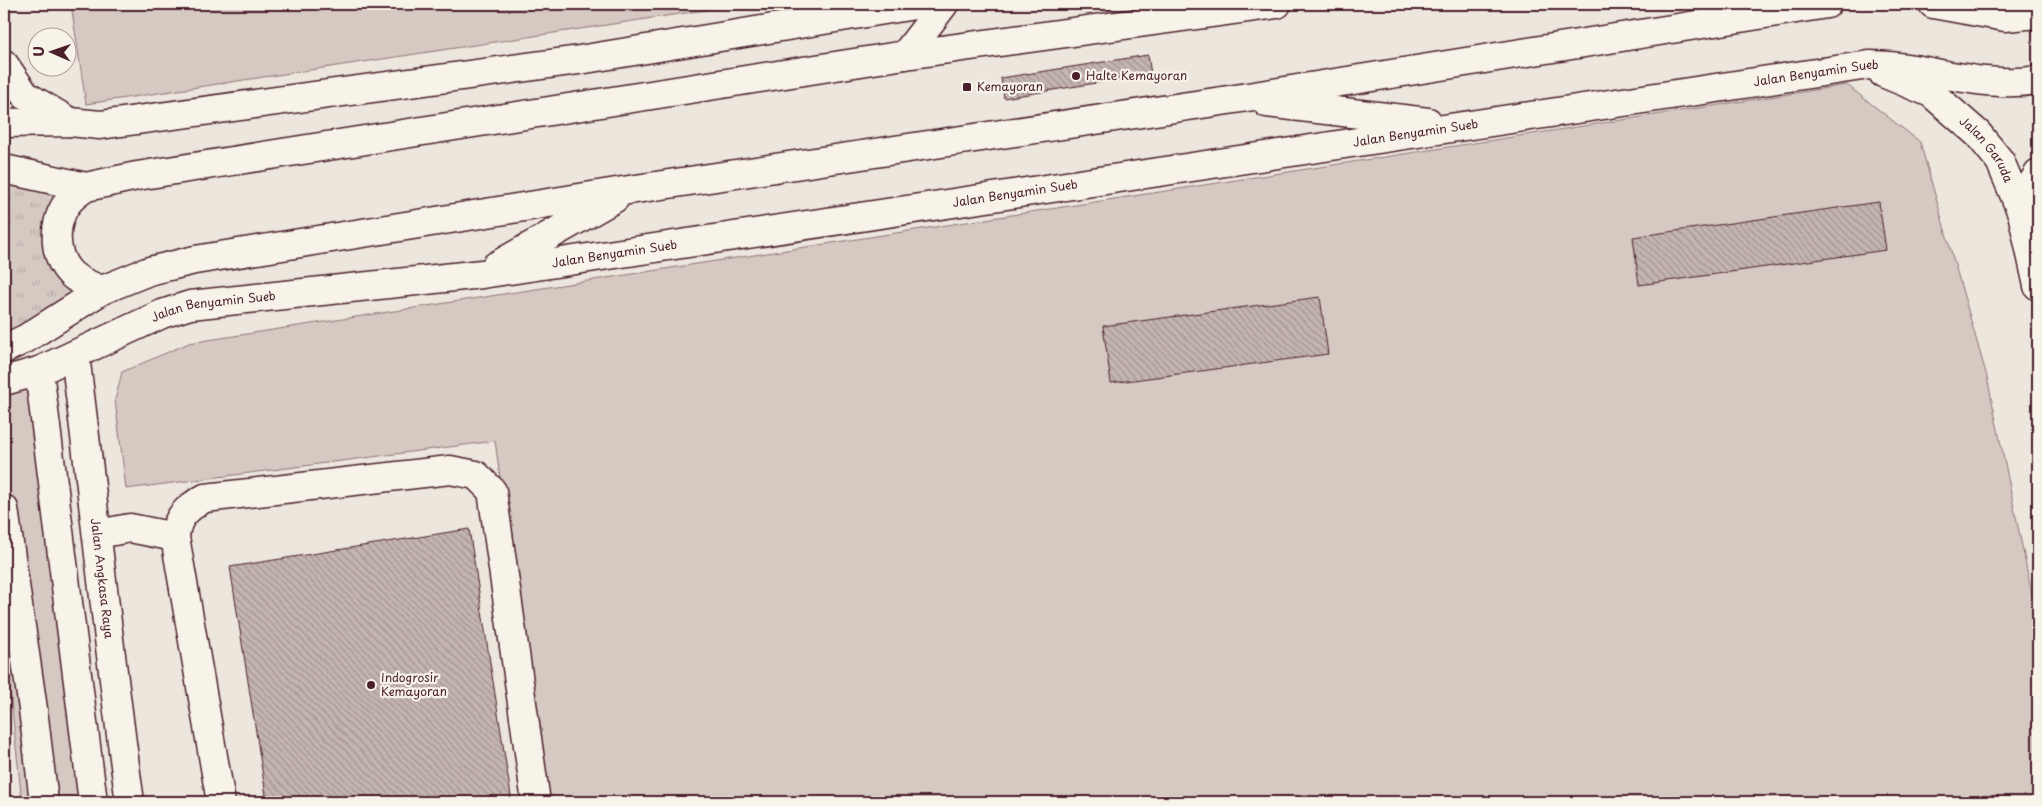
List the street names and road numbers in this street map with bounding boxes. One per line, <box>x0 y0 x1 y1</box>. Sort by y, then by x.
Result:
street label: Jalan Benyamin Sueb <box>1752 55 1879 90</box>
street label: Jalan Garuda <box>1956 112 2018 186</box>
street label: Jalan Benyamin Sueb <box>1351 114 1479 151</box>
street label: Jalan Benyamin Sueb <box>951 174 1079 211</box>
street label: Jalan Benyamin Sueb <box>550 235 678 271</box>
street label: Jalan Benyamin Sueb <box>148 286 276 326</box>
street label: Jalan Angkasa Raya <box>87 517 119 640</box>

